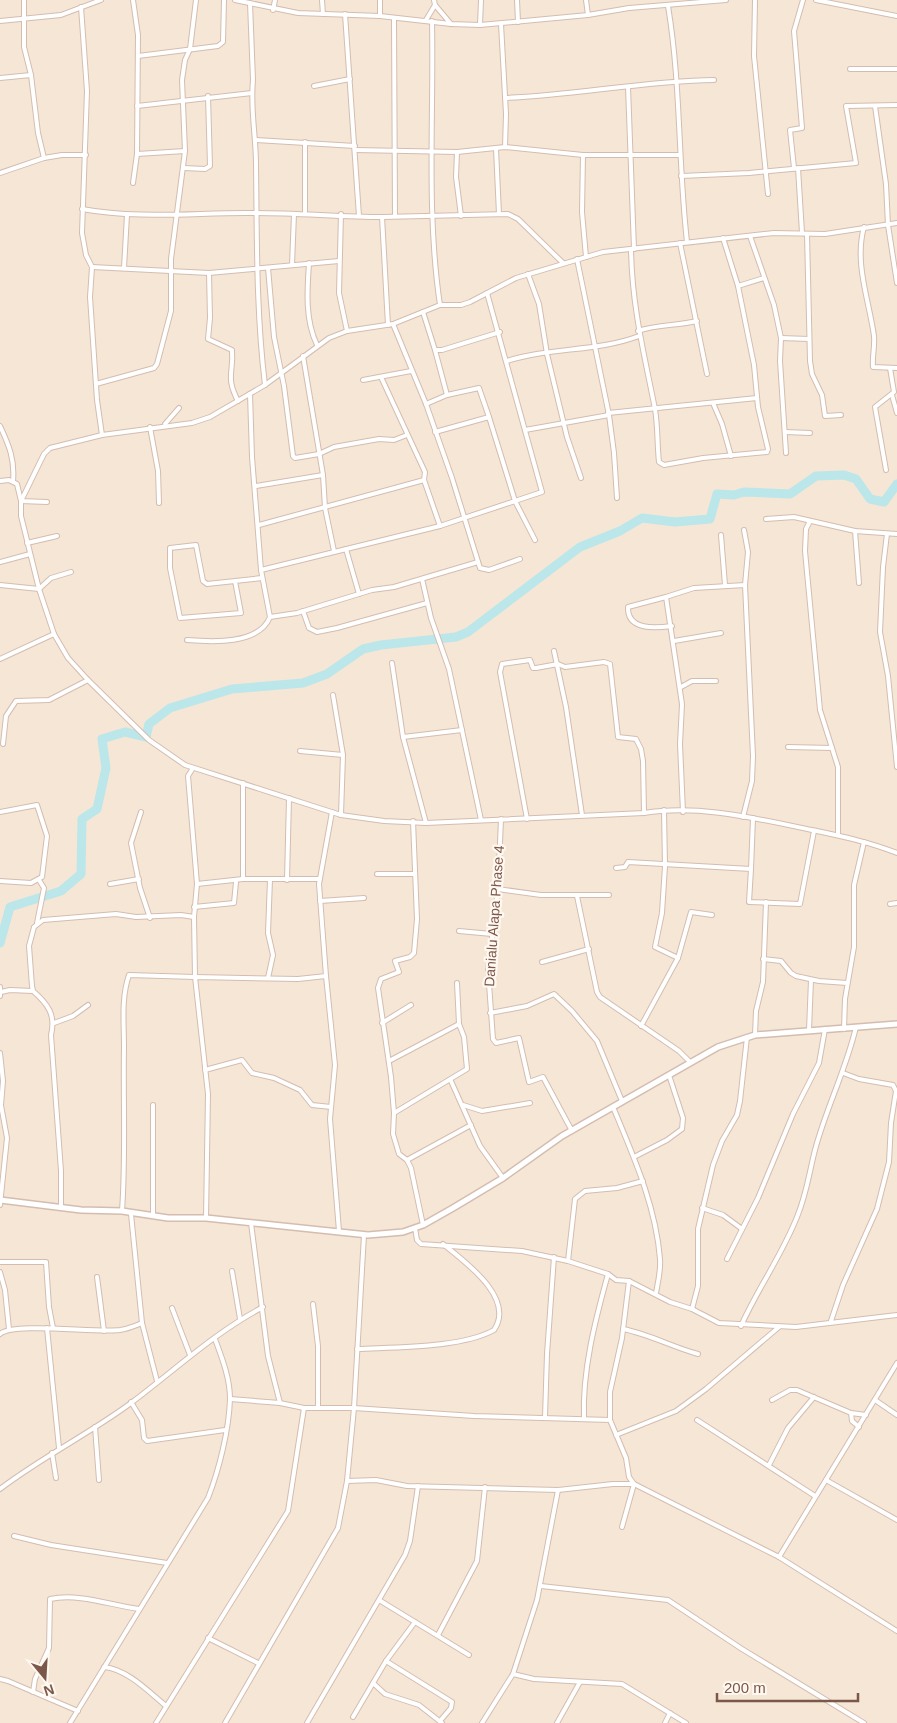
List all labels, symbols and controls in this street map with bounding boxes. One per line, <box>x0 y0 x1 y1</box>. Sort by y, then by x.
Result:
street label: Danialu Alapa Phase 4 <box>481 845 507 987</box>
north arrow <box>20 1653 70 1703</box>
scale bar <box>717 1670 858 1702</box>
text: 200 m <box>724 1679 766 1696</box>
text: N <box>42 1681 56 1700</box>

